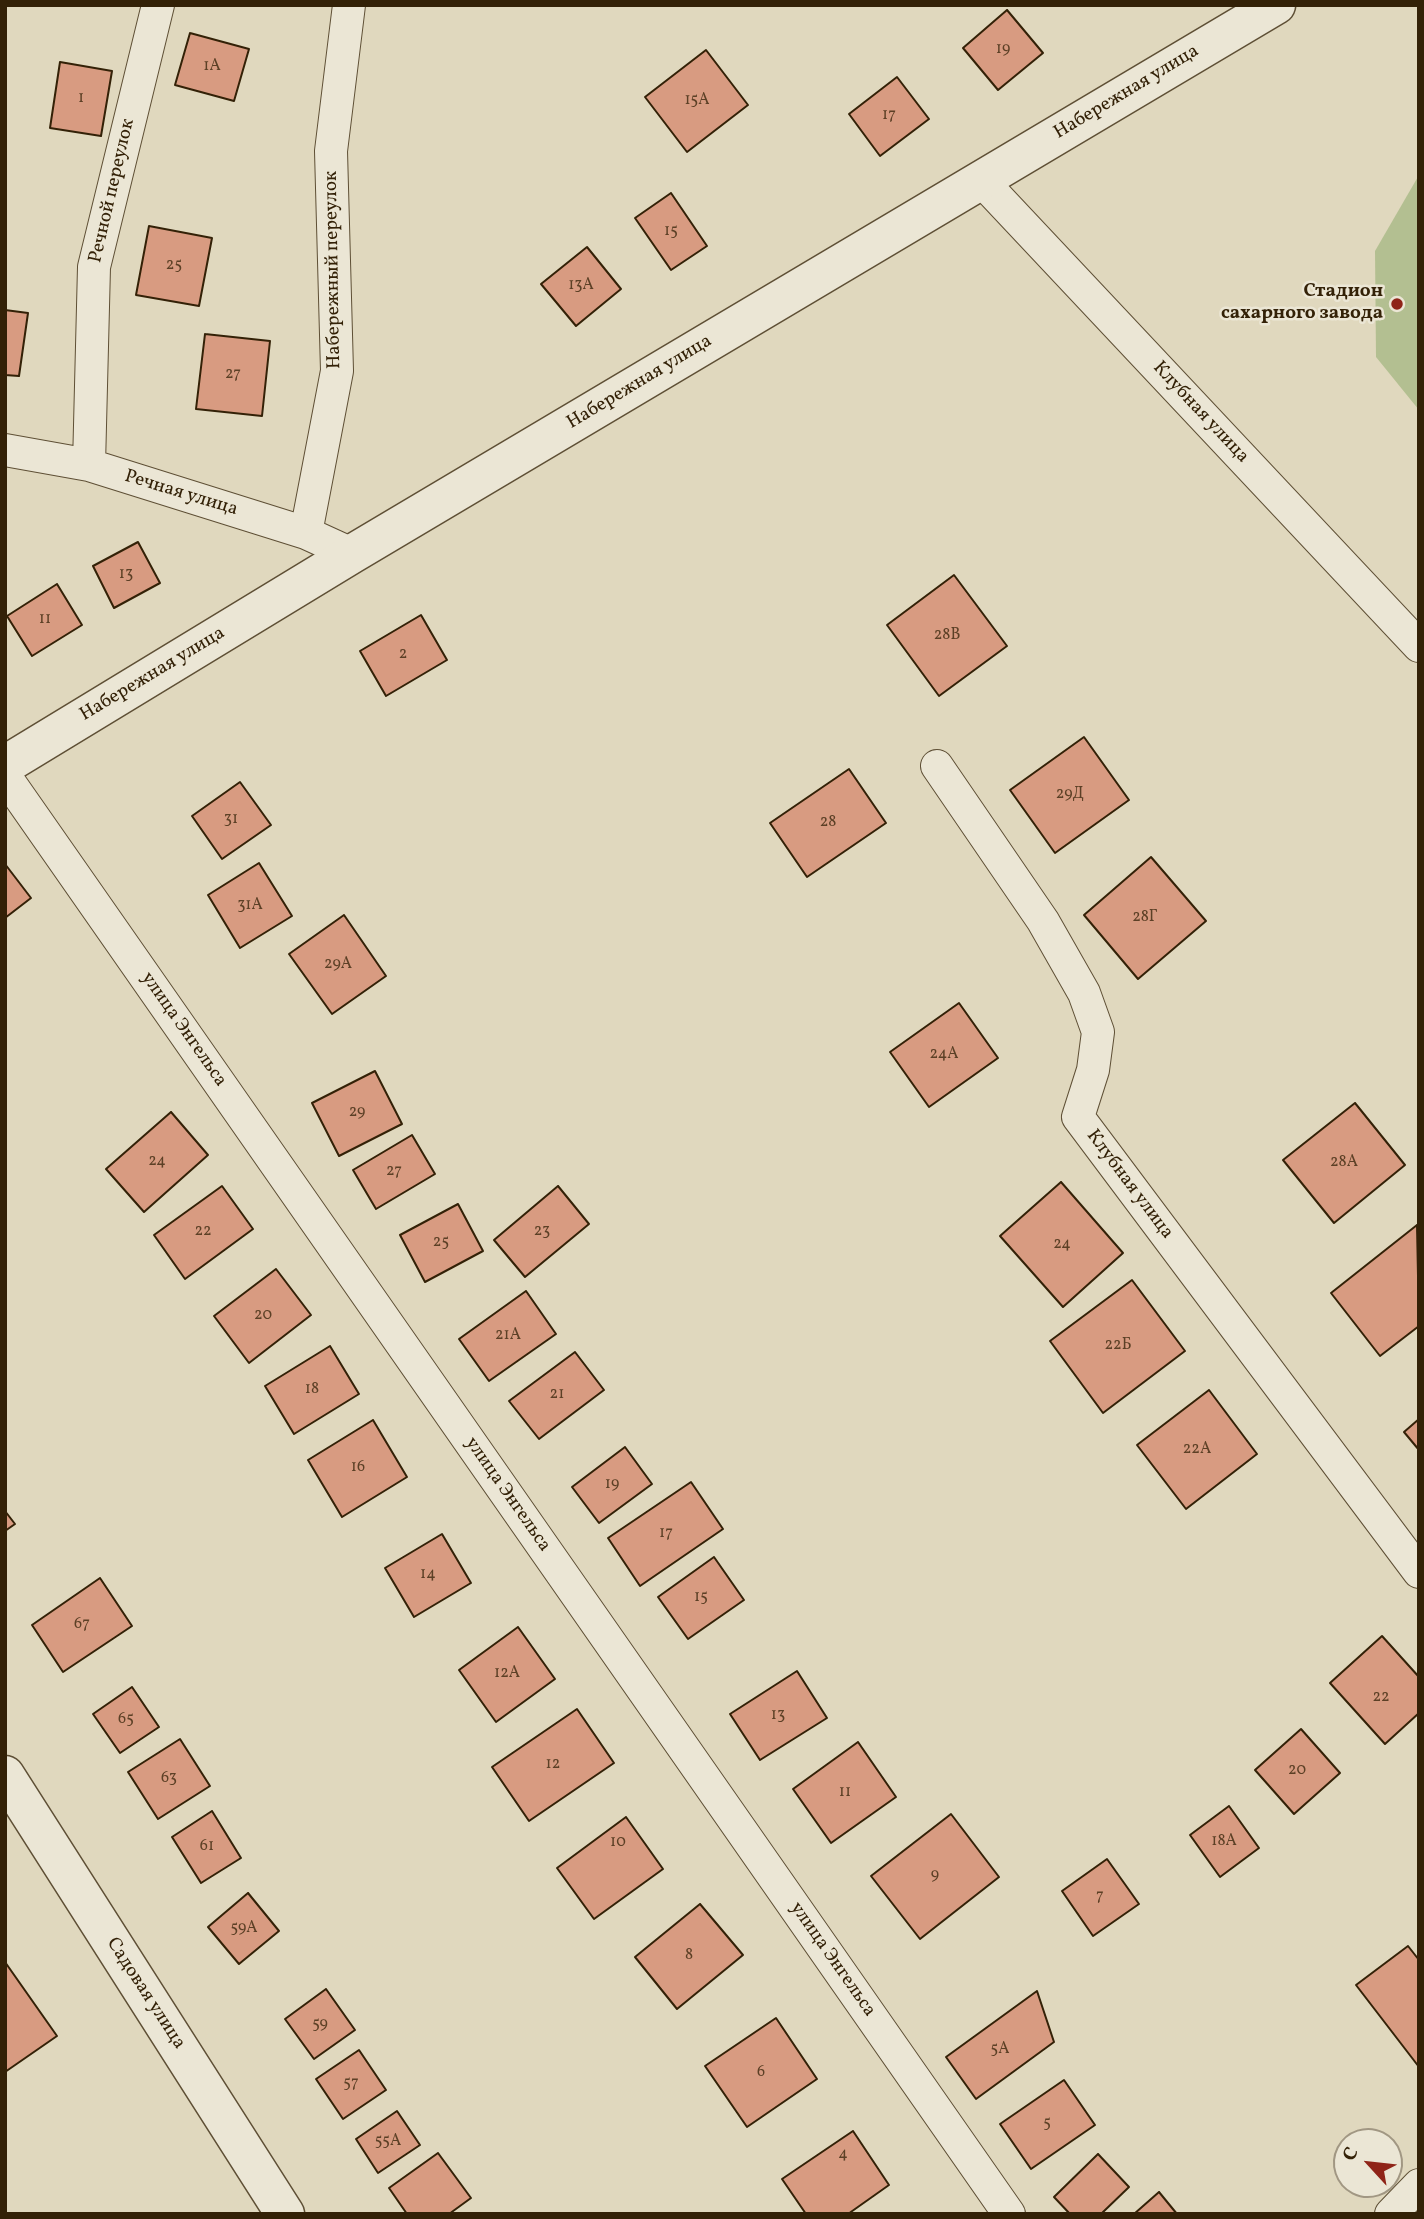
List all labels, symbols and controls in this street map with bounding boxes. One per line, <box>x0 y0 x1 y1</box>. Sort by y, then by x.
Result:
house number: 19 <box>996 40 1010 60</box>
street label: Набережная улица <box>1050 41 1204 145</box>
house number: 1А <box>203 57 221 77</box>
house number: 1 <box>78 89 84 109</box>
house number: 15А <box>684 91 710 111</box>
house number: 17 <box>882 106 896 126</box>
street label: Речной переулок <box>85 117 141 265</box>
street label: Набережный переулок <box>321 171 347 369</box>
house number: 15 <box>664 222 678 242</box>
house number: 25 <box>166 256 182 276</box>
house number: 13А <box>568 276 594 296</box>
place label: Стадион сахарного завода <box>1221 282 1383 326</box>
marker: Стадион сахарного завода <box>1389 296 1405 312</box>
street label: Набережная улица <box>563 331 717 435</box>
street label: Клубная улица <box>1147 357 1253 469</box>
house number: 27 <box>225 365 241 385</box>
street label: Речная улица <box>121 466 241 522</box>
house number: 13 <box>119 565 133 585</box>
house number: 11 <box>39 610 51 630</box>
street label: Набережная улица <box>76 623 230 727</box>
house number: 28В <box>934 626 960 646</box>
house number: 2 <box>399 645 407 665</box>
house number: 29Д <box>1056 785 1084 805</box>
house number: 31 <box>224 810 238 830</box>
house number: 28 <box>820 813 836 833</box>
house number: 31А <box>237 896 263 916</box>
house number: 28Г <box>1132 908 1158 928</box>
house number: 29А <box>324 955 352 975</box>
street label: улица Энгельса <box>135 968 231 1092</box>
house number: 24А <box>930 1045 958 1065</box>
house number: 29 <box>349 1103 365 1123</box>
street label: Клубная улица <box>1080 1126 1178 1244</box>
house number: 24 <box>148 1152 166 1172</box>
house number: 28А <box>1330 1153 1358 1173</box>
house number: 27 <box>386 1162 402 1182</box>
house number: 22 <box>194 1222 212 1242</box>
house number: 23 <box>534 1222 550 1242</box>
house number: 25 <box>433 1233 449 1253</box>
house number: 24 <box>1053 1235 1071 1255</box>
house number: 20 <box>254 1306 272 1326</box>
house number: 21А <box>495 1326 521 1346</box>
house number: 22Б <box>1104 1336 1132 1356</box>
house number: 18 <box>305 1380 319 1400</box>
house number: 21 <box>550 1385 564 1405</box>
street label: улица Энгельса <box>459 1433 555 1557</box>
house number: 22А <box>1183 1440 1211 1460</box>
house number: 16 <box>351 1458 365 1478</box>
house number: 19 <box>605 1475 619 1495</box>
house number: 17 <box>659 1524 673 1544</box>
house number: 14 <box>420 1565 436 1585</box>
house number: 15 <box>694 1588 708 1608</box>
house number: 67 <box>74 1615 90 1635</box>
house number: 12А <box>494 1664 520 1684</box>
house number: 22 <box>1372 1688 1390 1708</box>
house number: 13 <box>771 1706 785 1726</box>
house number: 65 <box>118 1710 134 1730</box>
house number: 12 <box>546 1755 560 1775</box>
house number: 20 <box>1288 1761 1306 1781</box>
house number: 63 <box>161 1769 177 1789</box>
house number: 11 <box>839 1783 851 1803</box>
house number: 18А <box>1211 1832 1237 1852</box>
house number: 10 <box>610 1833 626 1853</box>
house number: 61 <box>200 1837 214 1857</box>
house number: 9 <box>931 1866 939 1886</box>
house number: 7 <box>1096 1887 1104 1907</box>
street label: улица Энгельса <box>784 1898 880 2022</box>
house number: 59А <box>231 1919 257 1939</box>
street label: Садовая улица <box>100 1934 190 2054</box>
house number: 8 <box>685 1946 693 1966</box>
house number: 59 <box>312 2015 328 2035</box>
house number: 5А <box>991 2040 1009 2060</box>
house number: 6 <box>757 2063 765 2083</box>
house number: 57 <box>343 2074 359 2094</box>
house number: 5 <box>1043 2114 1051 2134</box>
north arrow <box>1333 2128 1403 2198</box>
house number: 55А <box>375 2132 401 2152</box>
text: С <box>1337 2143 1365 2166</box>
house number: 4 <box>838 2145 848 2165</box>

